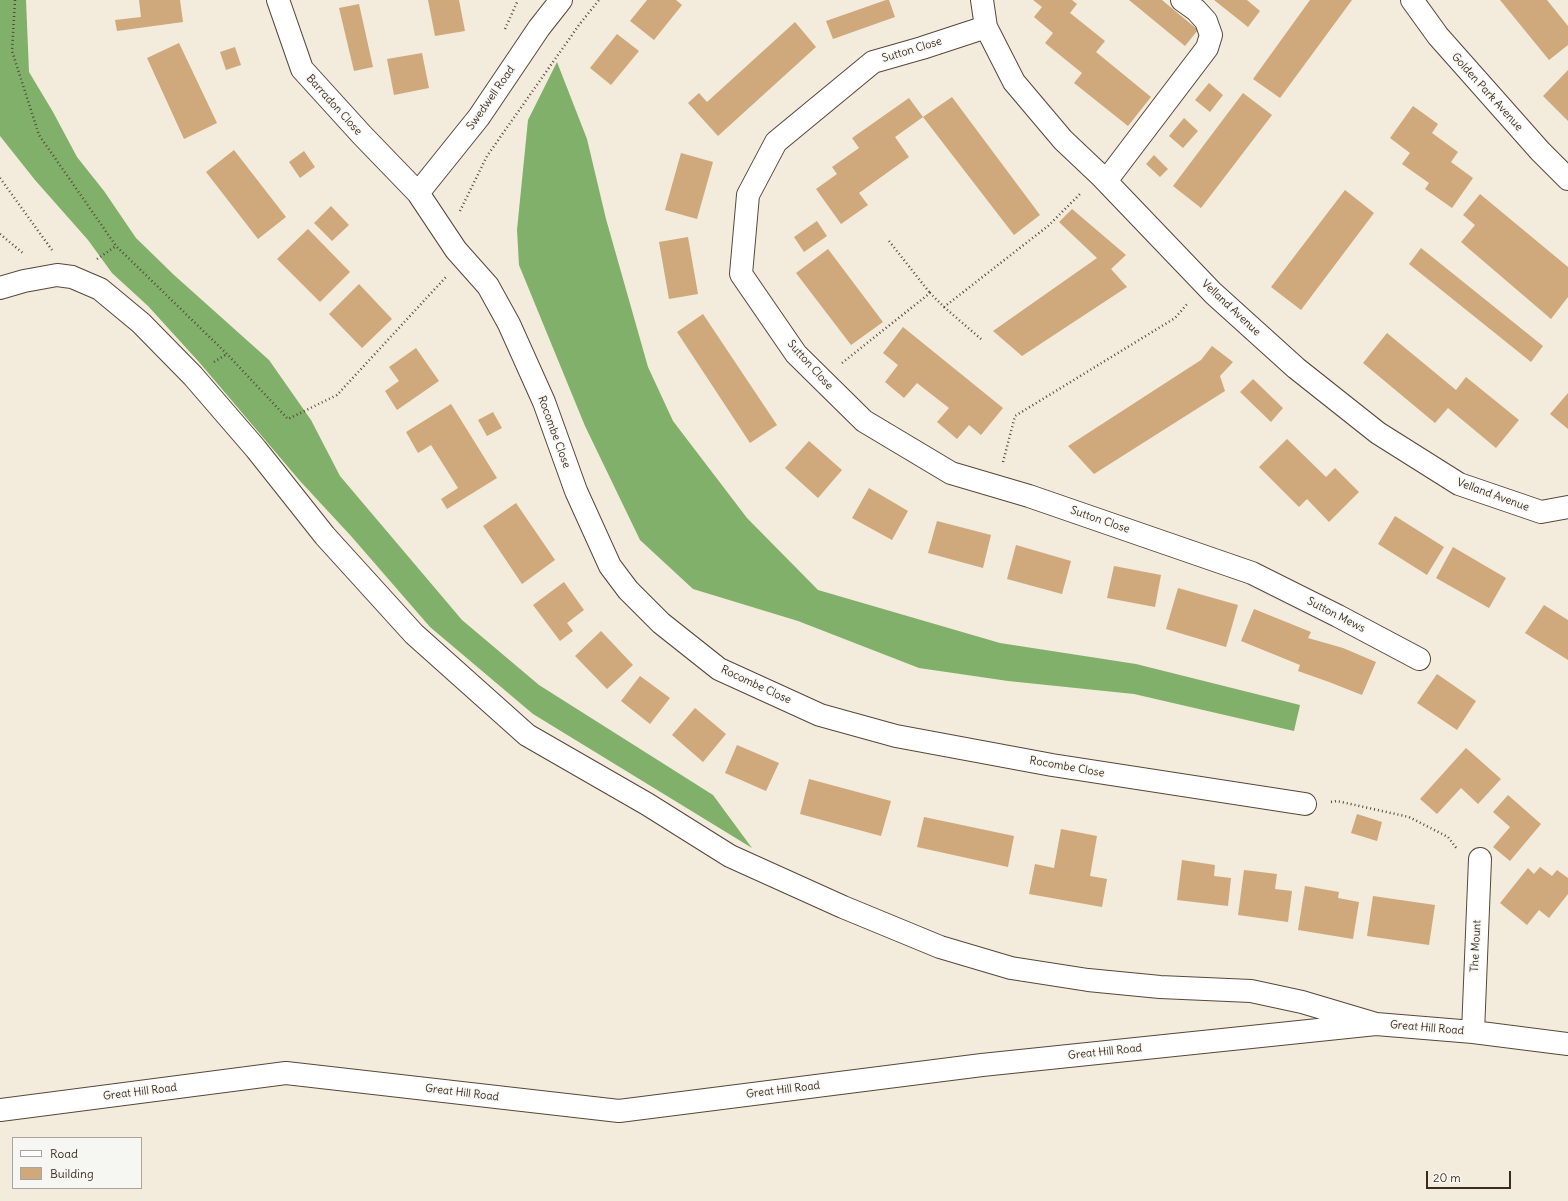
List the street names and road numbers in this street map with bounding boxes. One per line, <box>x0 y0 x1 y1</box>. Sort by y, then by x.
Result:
street label: Sutton Close <box>880 35 944 65</box>
street label: Golden Park Avenue <box>1449 50 1525 134</box>
street label: Swedwell Road <box>464 64 518 132</box>
street label: Barradon Close <box>303 72 365 138</box>
street label: Velland Avenue <box>1199 277 1263 339</box>
street label: Sutton Close <box>784 338 836 392</box>
street label: Rocombe Close <box>535 394 573 470</box>
street label: Velland Avenue <box>1455 476 1531 514</box>
street label: Sutton Close <box>1069 504 1131 536</box>
street label: Sutton Mews <box>1305 595 1367 635</box>
street label: Rocombe Close <box>719 663 793 707</box>
street label: Rocombe Close <box>1029 754 1105 780</box>
street label: The Mount <box>1468 920 1484 972</box>
street label: Great Hill Road <box>1389 1018 1465 1038</box>
street label: Great Hill Road <box>1067 1042 1143 1062</box>
street label: Great Hill Road <box>745 1079 821 1101</box>
street label: Great Hill Road <box>102 1081 178 1103</box>
street label: Great Hill Road <box>424 1082 500 1104</box>

